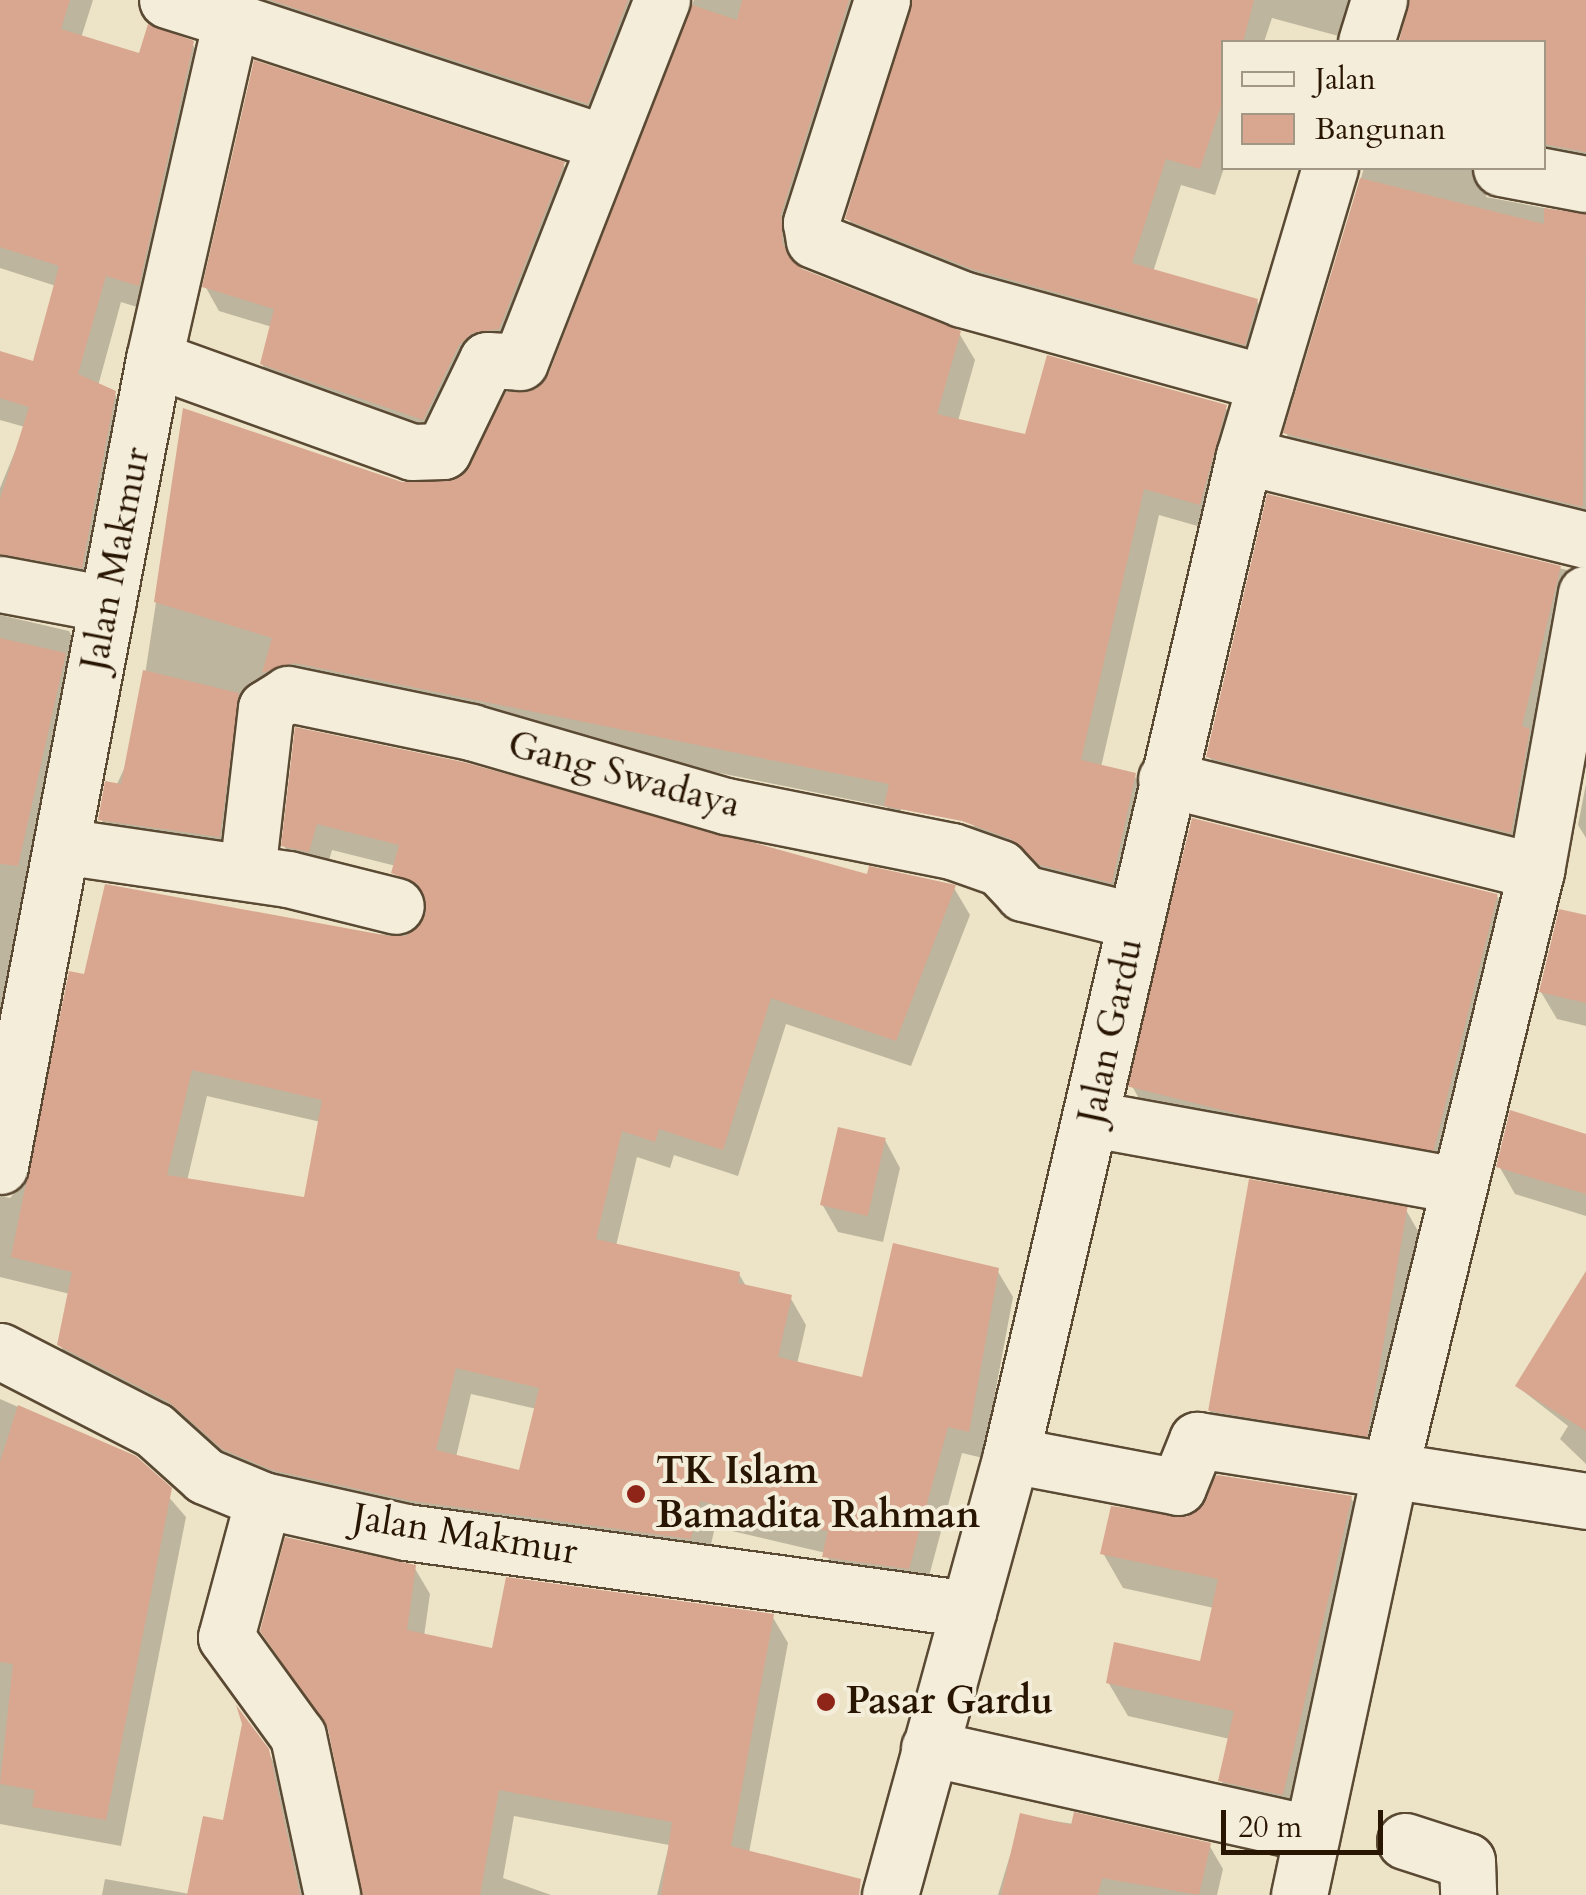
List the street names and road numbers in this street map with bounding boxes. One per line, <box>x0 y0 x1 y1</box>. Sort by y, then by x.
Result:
street label: Jalan Makmur <box>72 443 160 675</box>
street label: Gang Swadaya <box>503 722 745 828</box>
street label: Jalan Gardu <box>1069 934 1153 1128</box>
street label: Jalan Makmur <box>350 1495 580 1575</box>

